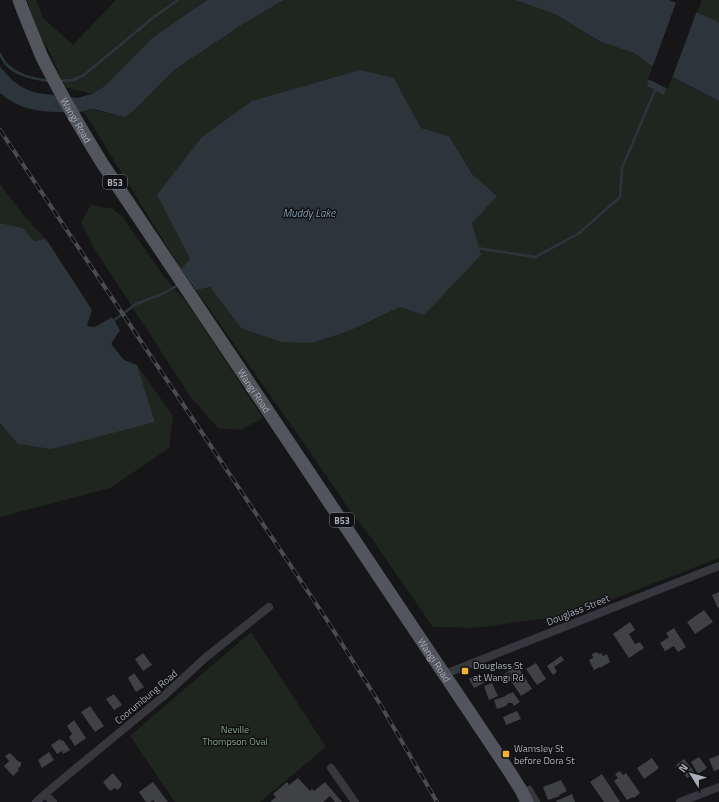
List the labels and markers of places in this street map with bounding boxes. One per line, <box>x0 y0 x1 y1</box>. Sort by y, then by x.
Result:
place label: Douglass St at Wangi Rd <box>473 658 524 685</box>
marker: Douglass St at Wangi Rd <box>460 666 470 676</box>
place label: Wamsley St before Dora St <box>514 741 575 768</box>
marker: Wamsley St before Dora St <box>501 749 511 759</box>

